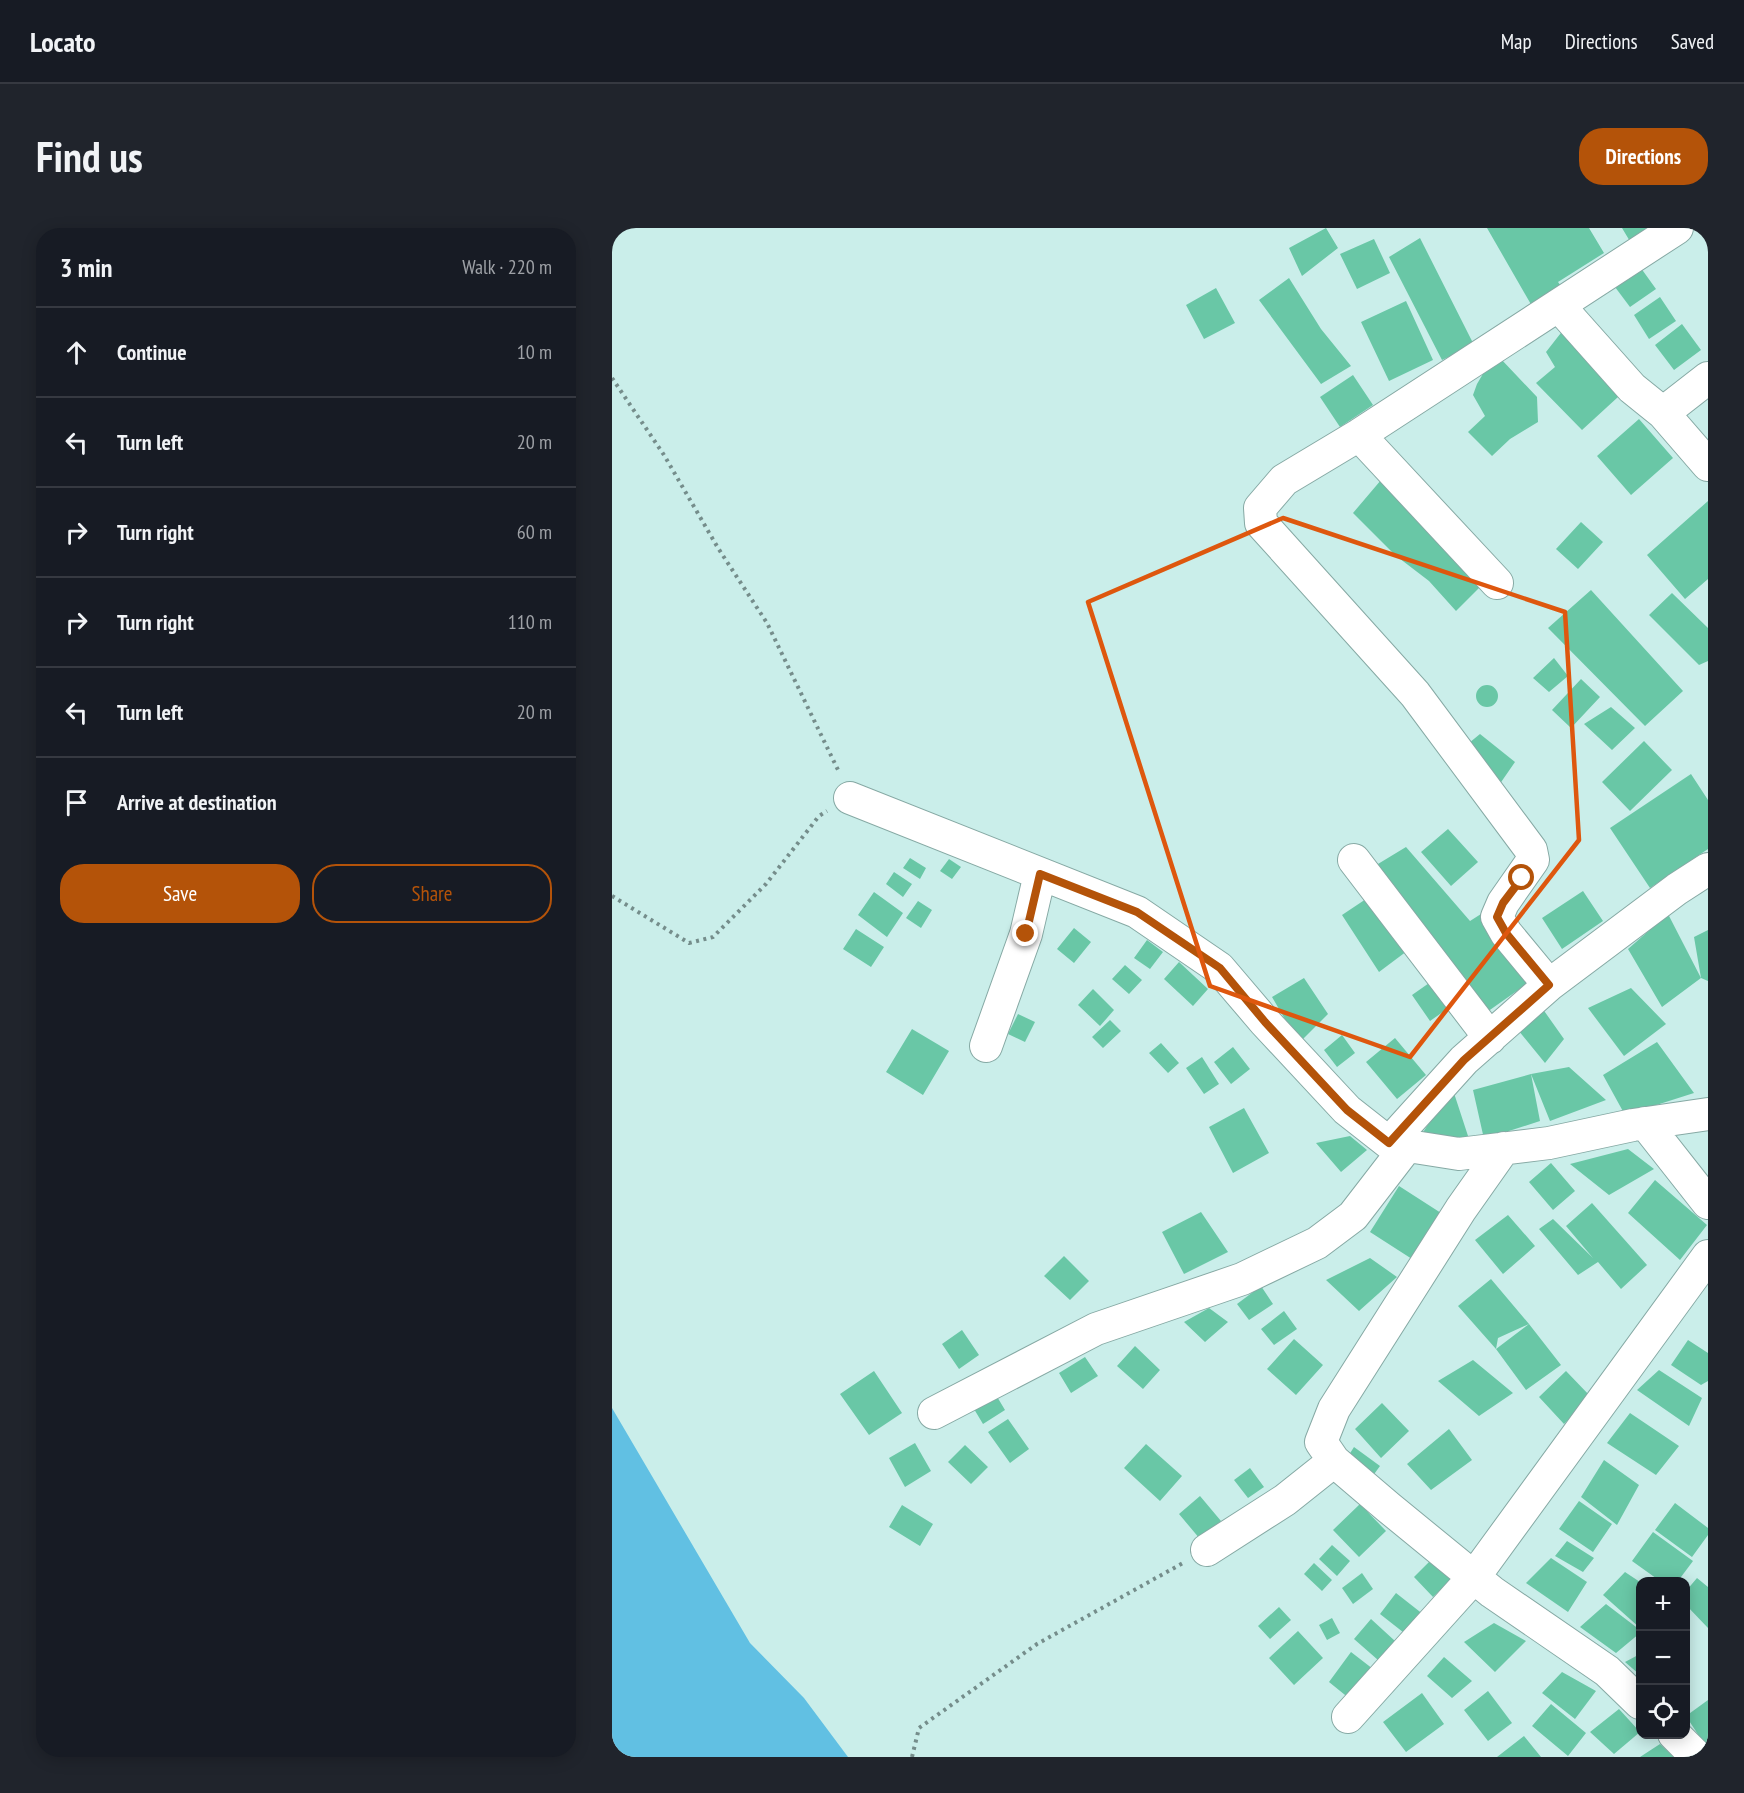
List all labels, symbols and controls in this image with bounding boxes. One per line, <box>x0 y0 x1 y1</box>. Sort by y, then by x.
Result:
text: Locato <box>30 23 96 60</box>
text: Map <box>1501 28 1532 55</box>
text: Directions <box>1565 28 1638 55</box>
text: Saved <box>1671 28 1714 55</box>
button: Directions <box>1579 128 1708 185</box>
text: Find us <box>36 129 143 184</box>
text: 3 min <box>60 251 113 284</box>
text: Walk · 220 m <box>462 254 552 280</box>
icon: ahead <box>60 336 93 369</box>
text: Continue <box>117 338 187 366</box>
text: 10 m <box>517 339 552 365</box>
icon: left <box>60 426 93 459</box>
text: Turn left <box>117 428 183 456</box>
text: 20 m <box>517 429 552 455</box>
icon: right <box>60 516 93 549</box>
text: Turn right <box>117 518 194 546</box>
text: 60 m <box>517 519 552 545</box>
icon: right <box>60 606 93 639</box>
text: Turn right <box>117 608 194 636</box>
text: 110 m <box>508 609 552 635</box>
icon: left <box>60 696 93 729</box>
text: Turn left <box>117 698 183 726</box>
text: 20 m <box>517 699 552 725</box>
icon: arrive <box>60 786 93 819</box>
text: Arrive at destination <box>117 788 277 816</box>
button: Save <box>60 864 300 923</box>
button: Share <box>312 864 552 923</box>
route start <box>1508 864 1534 890</box>
route end <box>1012 920 1038 946</box>
map controls <box>1636 1577 1690 1739</box>
button: + <box>1636 1577 1690 1631</box>
button: − <box>1636 1631 1690 1685</box>
button: locate <box>1636 1685 1690 1739</box>

